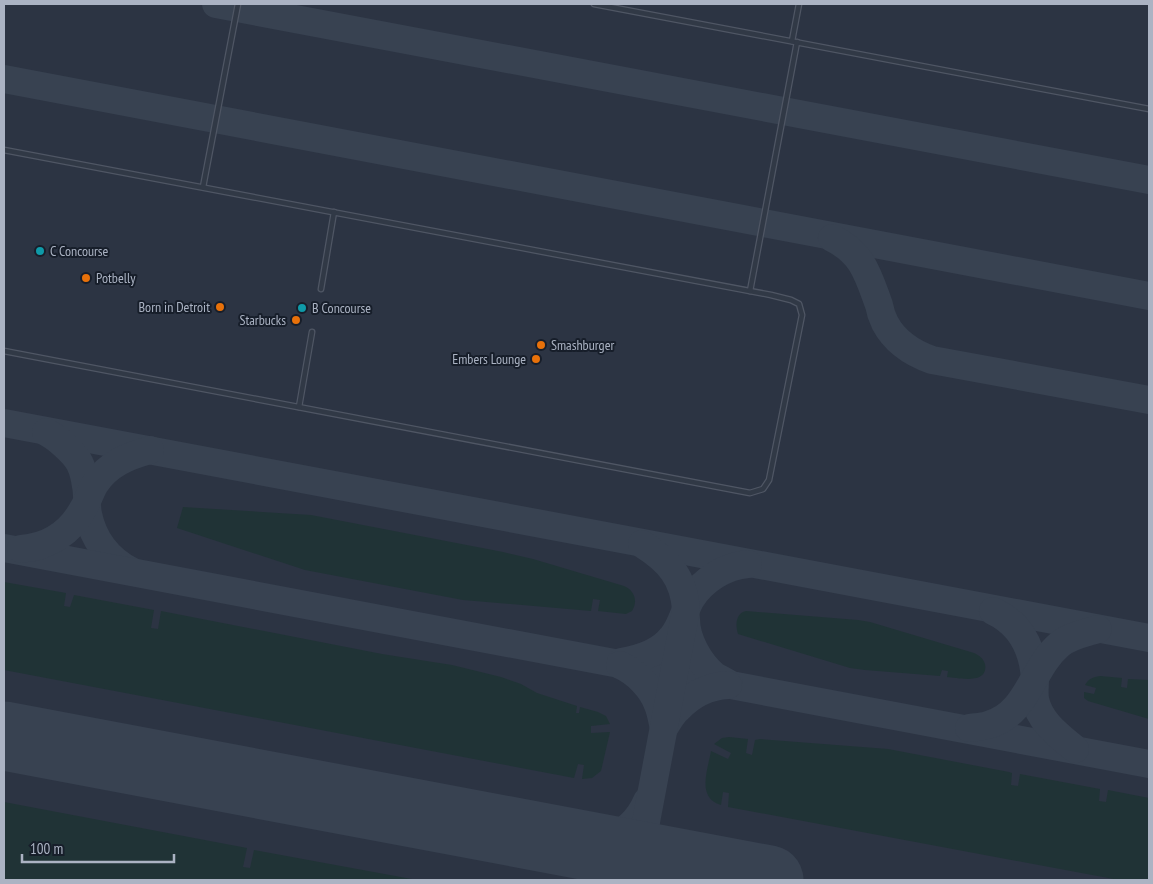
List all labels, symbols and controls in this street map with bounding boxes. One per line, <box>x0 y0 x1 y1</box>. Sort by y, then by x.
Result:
place label: C Concourse <box>50 242 109 260</box>
marker: C Concourse <box>34 245 46 257</box>
place label: Potbelly <box>96 269 136 287</box>
marker: Potbelly <box>80 272 92 284</box>
place label: Born in Detroit <box>139 298 210 316</box>
place label: B Concourse <box>312 299 371 317</box>
marker: Born in Detroit <box>214 301 226 313</box>
marker: B Concourse <box>296 302 308 314</box>
place label: Starbucks <box>239 311 286 329</box>
marker: Starbucks <box>290 314 302 326</box>
place label: Smashburger <box>551 336 614 354</box>
marker: Smashburger <box>535 339 547 351</box>
place label: Embers Lounge <box>452 350 526 368</box>
marker: Embers Lounge <box>530 353 542 365</box>
scale bar <box>22 832 175 864</box>
text: 100 m <box>30 839 63 858</box>

